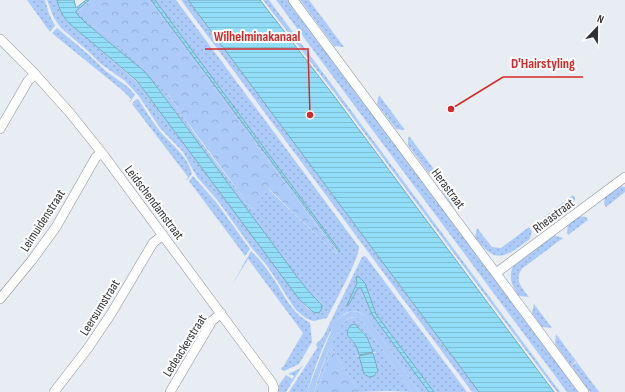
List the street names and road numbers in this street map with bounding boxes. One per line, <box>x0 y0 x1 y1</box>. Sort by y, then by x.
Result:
street label: Leidschendamstraat <box>121 162 187 243</box>
street label: Herastraat <box>428 165 469 212</box>
street label: Leimuidenstraat <box>17 186 69 255</box>
street label: Rheastraat <box>530 195 578 237</box>
street label: Leersumstraat <box>76 276 123 339</box>
street label: Ledeackerstraat <box>159 311 210 380</box>

